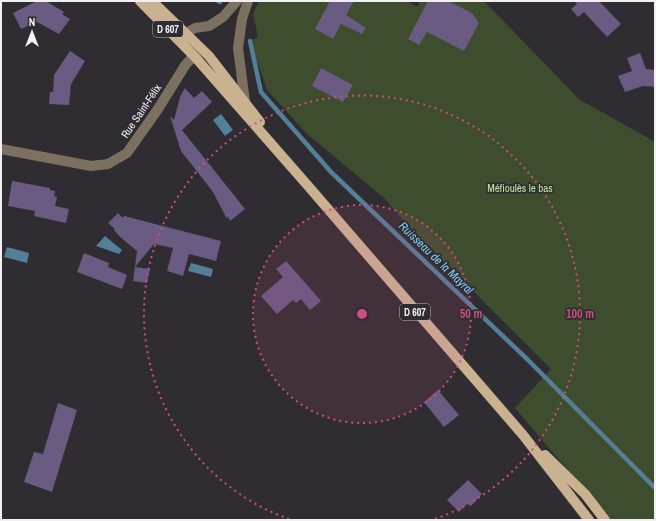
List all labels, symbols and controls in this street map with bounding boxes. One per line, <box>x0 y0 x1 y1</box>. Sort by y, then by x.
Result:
north arrow <box>12 12 52 52</box>
text: N <box>29 15 35 29</box>
road number: D 607 <box>153 21 183 37</box>
street label: Rue Saint-Félix <box>118 81 164 141</box>
park label: Méfioulès le bas <box>487 181 553 195</box>
water label: Ruisseau de la Mayral <box>395 218 477 298</box>
road number: D 607 <box>400 304 430 320</box>
text: 50 m <box>460 306 482 322</box>
text: 100 m <box>566 306 594 322</box>
centre of rings <box>355 307 369 321</box>

